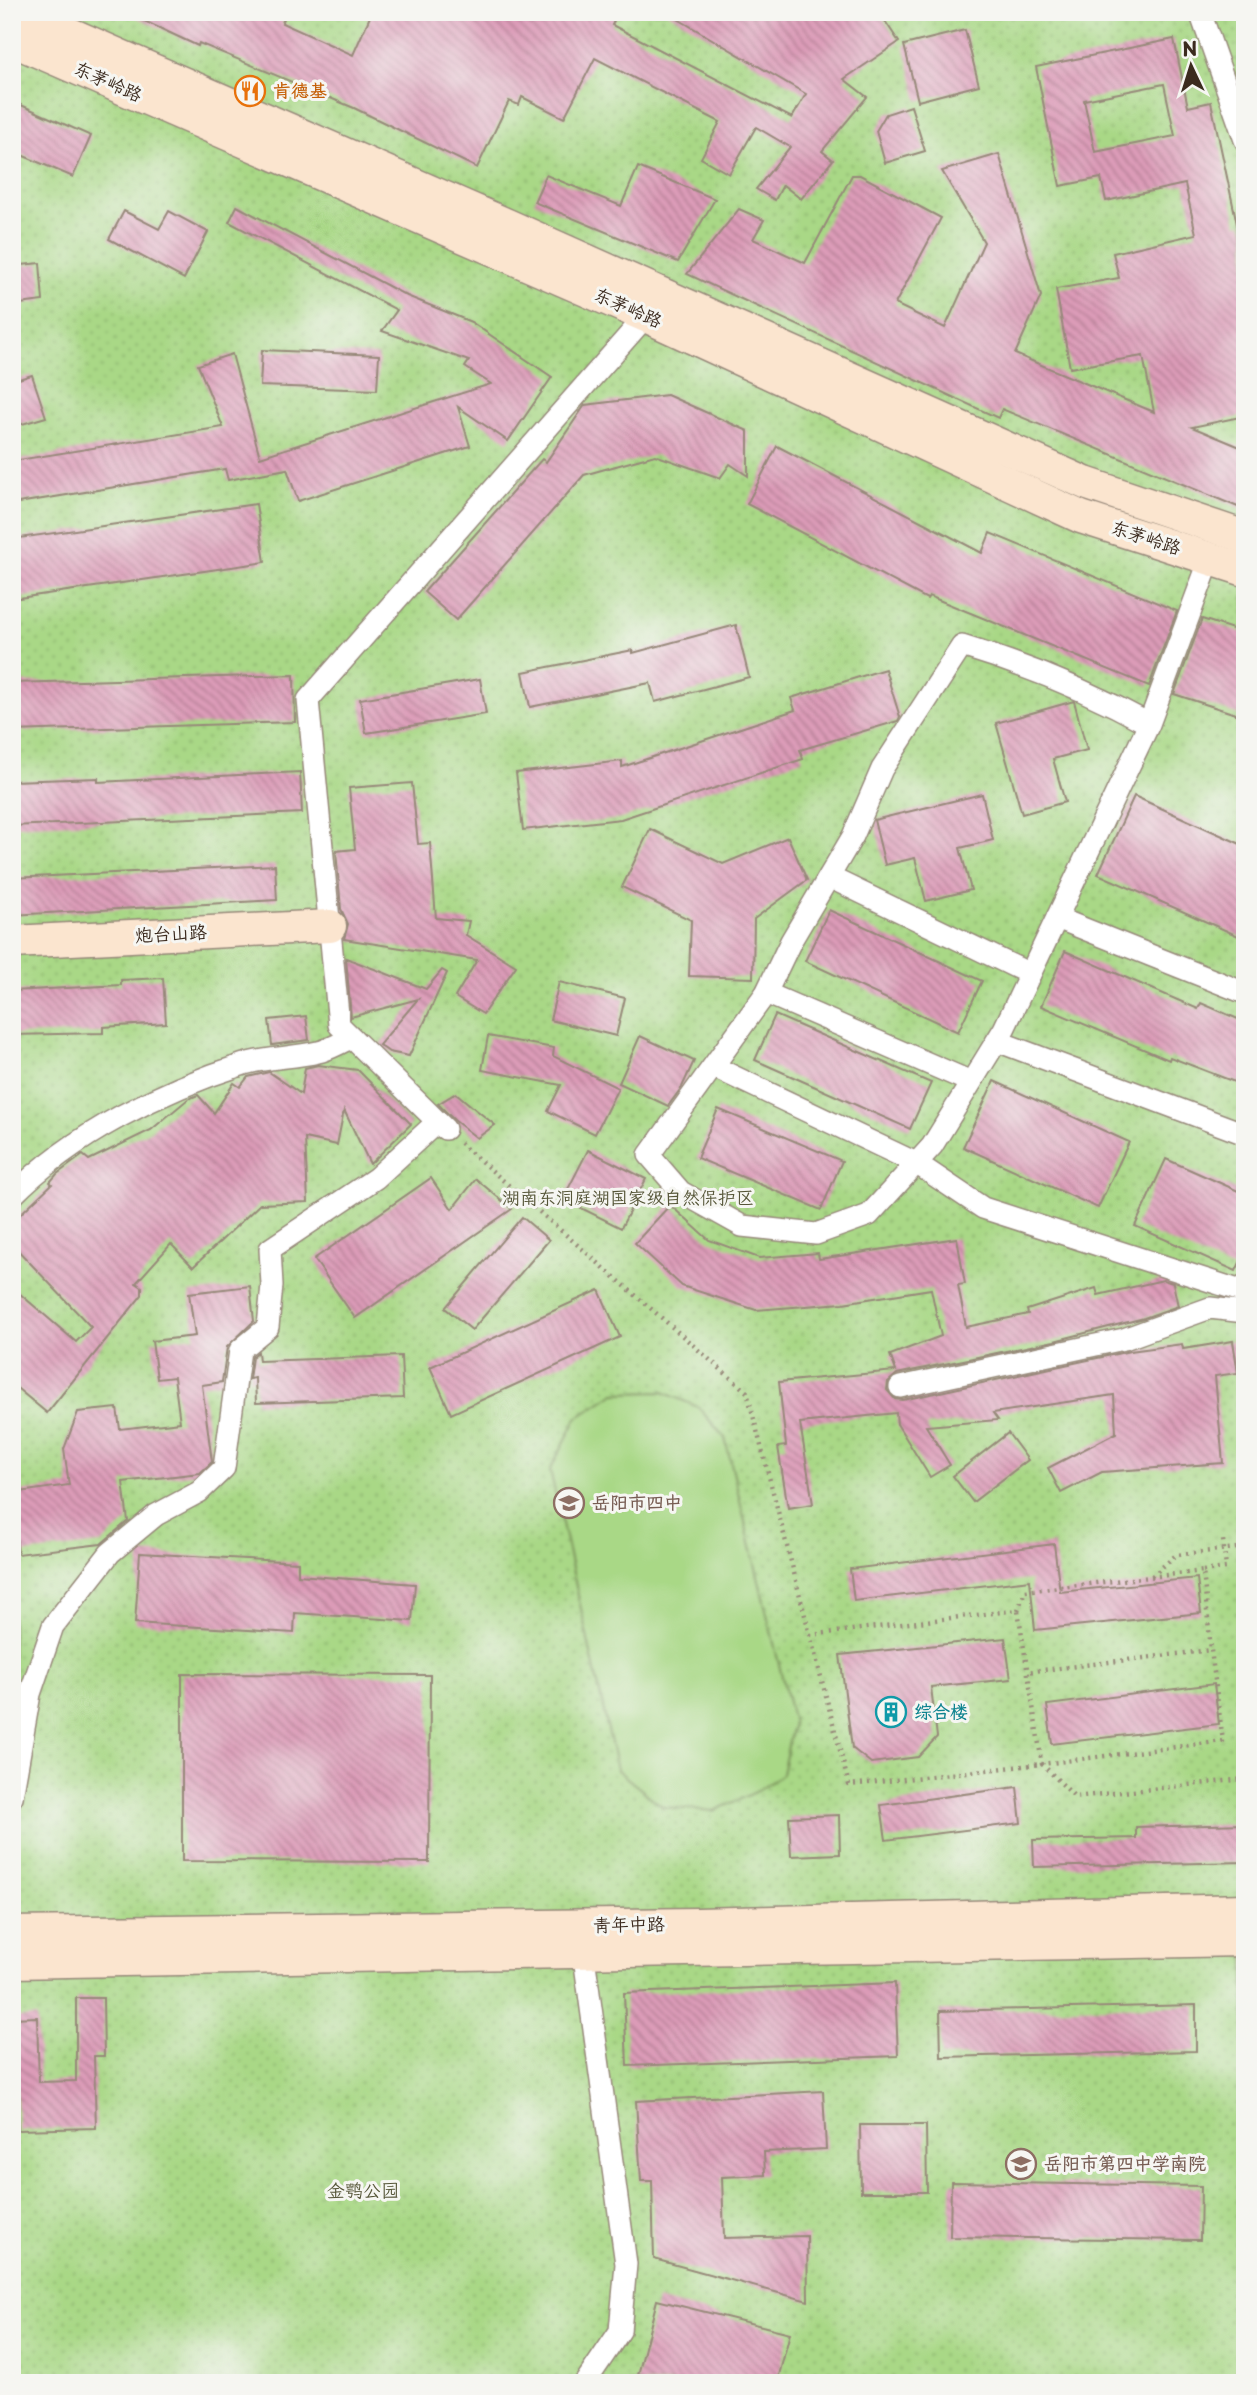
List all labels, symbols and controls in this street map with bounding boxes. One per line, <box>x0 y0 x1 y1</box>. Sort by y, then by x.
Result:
north arrow <box>1156 32 1226 102</box>
text: N <box>1181 34 1198 63</box>
street label: 东茅岭路 <box>70 54 147 108</box>
restaurant icon: 肯德基 <box>233 74 267 108</box>
place label: 肯德基 <box>273 76 327 103</box>
street label: 东茅岭路 <box>590 280 667 334</box>
street label: 东茅岭路 <box>1108 513 1185 561</box>
street label: 炮台山路 <box>134 917 208 948</box>
park label: 湖南东洞庭湖国家级自然保护区 <box>502 1183 754 1210</box>
school or university icon: 岳阳市四中 <box>552 1486 586 1520</box>
place label: 岳阳市四中 <box>592 1488 682 1515</box>
building icon: 综合楼 <box>874 1695 908 1729</box>
place label: 综合楼 <box>914 1697 968 1724</box>
street label: 青年中路 <box>593 1909 665 1938</box>
school or university icon: 岳阳市第四中学南院 <box>1004 2147 1038 2181</box>
place label: 岳阳市第四中学南院 <box>1044 2149 1206 2176</box>
park label: 金鹗公园 <box>327 2176 399 2203</box>

